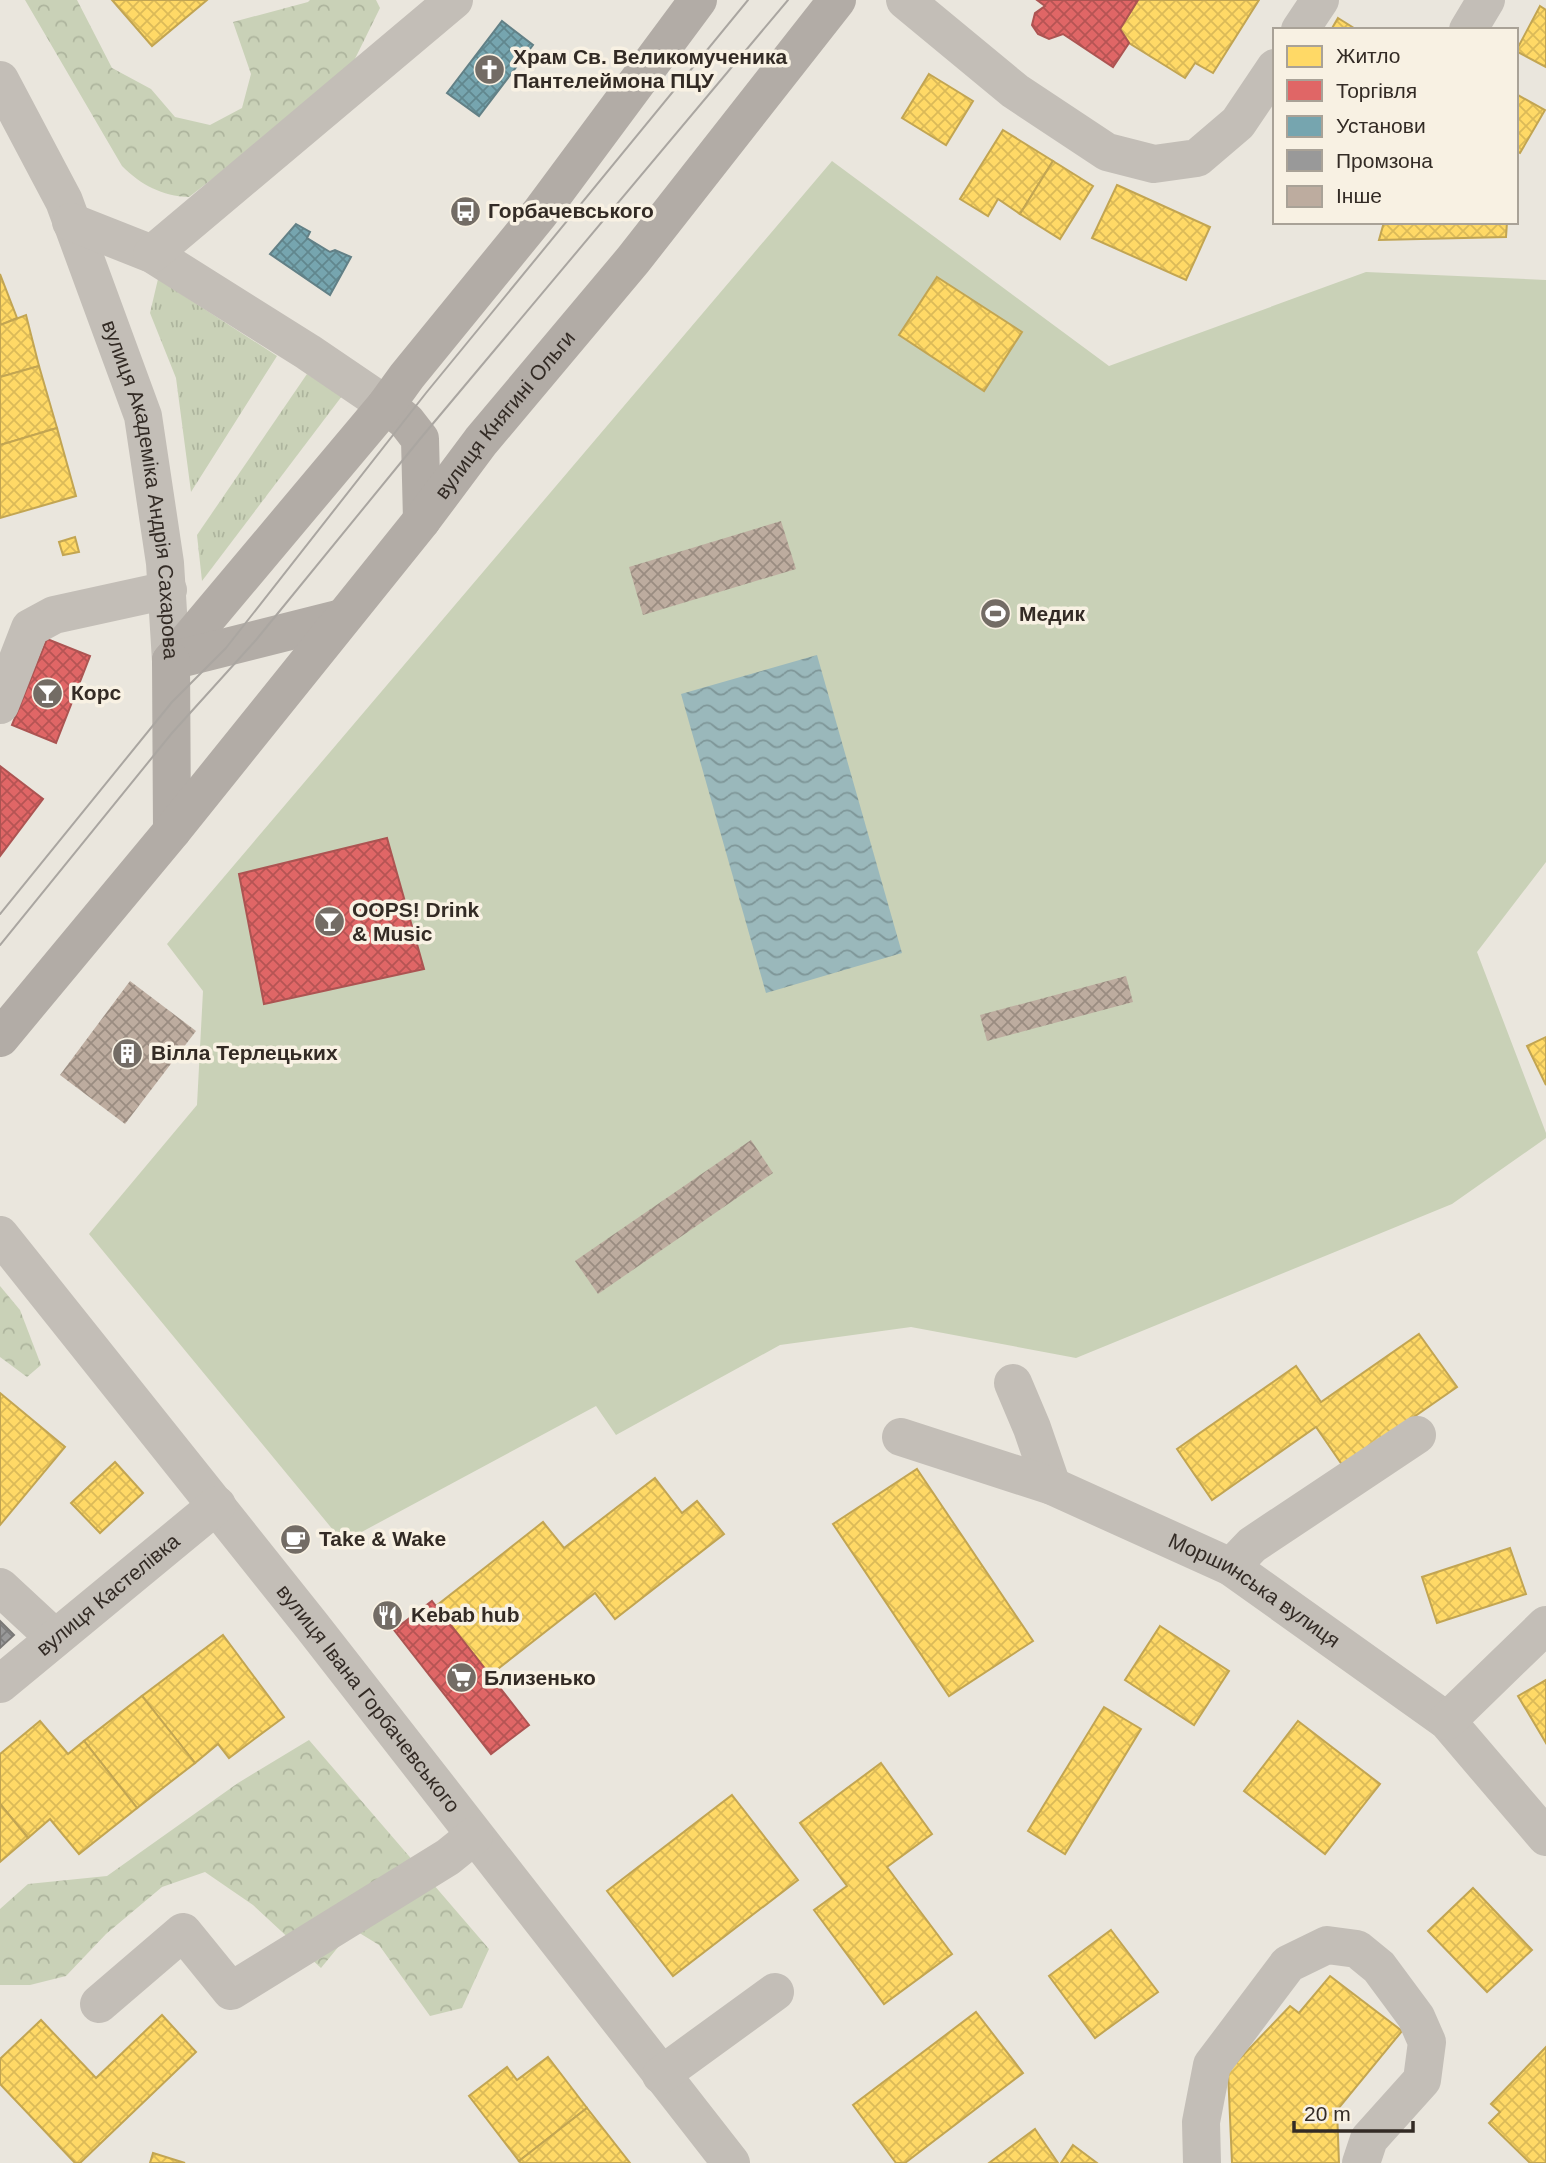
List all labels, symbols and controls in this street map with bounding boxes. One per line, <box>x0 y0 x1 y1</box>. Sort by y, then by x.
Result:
legend <box>1273 28 1518 224</box>
text: Житло <box>1336 44 1400 67</box>
place label: Храм Св. Великомученика Пантелеймона ПЦУ <box>513 45 787 92</box>
church icon: Храм Св. Великомученика Пантелеймона ПЦУ <box>473 52 507 86</box>
text: Торгівля <box>1336 79 1417 102</box>
text: Установи <box>1336 114 1426 137</box>
text: Промзона <box>1336 149 1433 172</box>
text: Інше <box>1336 184 1382 207</box>
bus stop icon: Горбачевського <box>448 194 482 228</box>
place label: Горбачевського <box>488 199 654 222</box>
street label: вулиця Академіка Андрія Сахарова <box>98 317 183 660</box>
street label: вулиця Княгині Ольги <box>430 326 579 503</box>
sports icon: Медик <box>979 597 1013 631</box>
place label: Медик <box>1019 602 1085 625</box>
bar icon: Корс <box>31 676 65 710</box>
place label: Корс <box>71 681 121 704</box>
place label: OOPS! Drink & Music <box>352 898 480 945</box>
bar icon: OOPS! Drink & Music <box>312 905 346 939</box>
building icon: Вілла Терлецьких <box>111 1036 145 1070</box>
place label: Вілла Терлецьких <box>151 1041 338 1064</box>
cafe icon: Take & Wake <box>279 1522 313 1556</box>
place label: Take & Wake <box>319 1527 446 1550</box>
street label: Моршинська вулиця <box>1165 1528 1344 1652</box>
street label: вулиця Кастелівка <box>32 1529 184 1660</box>
street label: вулиця Івана Горбачевського <box>272 1580 465 1817</box>
restaurant icon: Kebab hub <box>371 1598 405 1632</box>
place label: Kebab hub <box>411 1603 520 1626</box>
supermarket icon: Близенько <box>444 1661 478 1695</box>
place label: Близенько <box>484 1666 596 1689</box>
scale bar <box>1294 2090 1413 2134</box>
text: 20 m <box>1304 2102 1351 2125</box>

